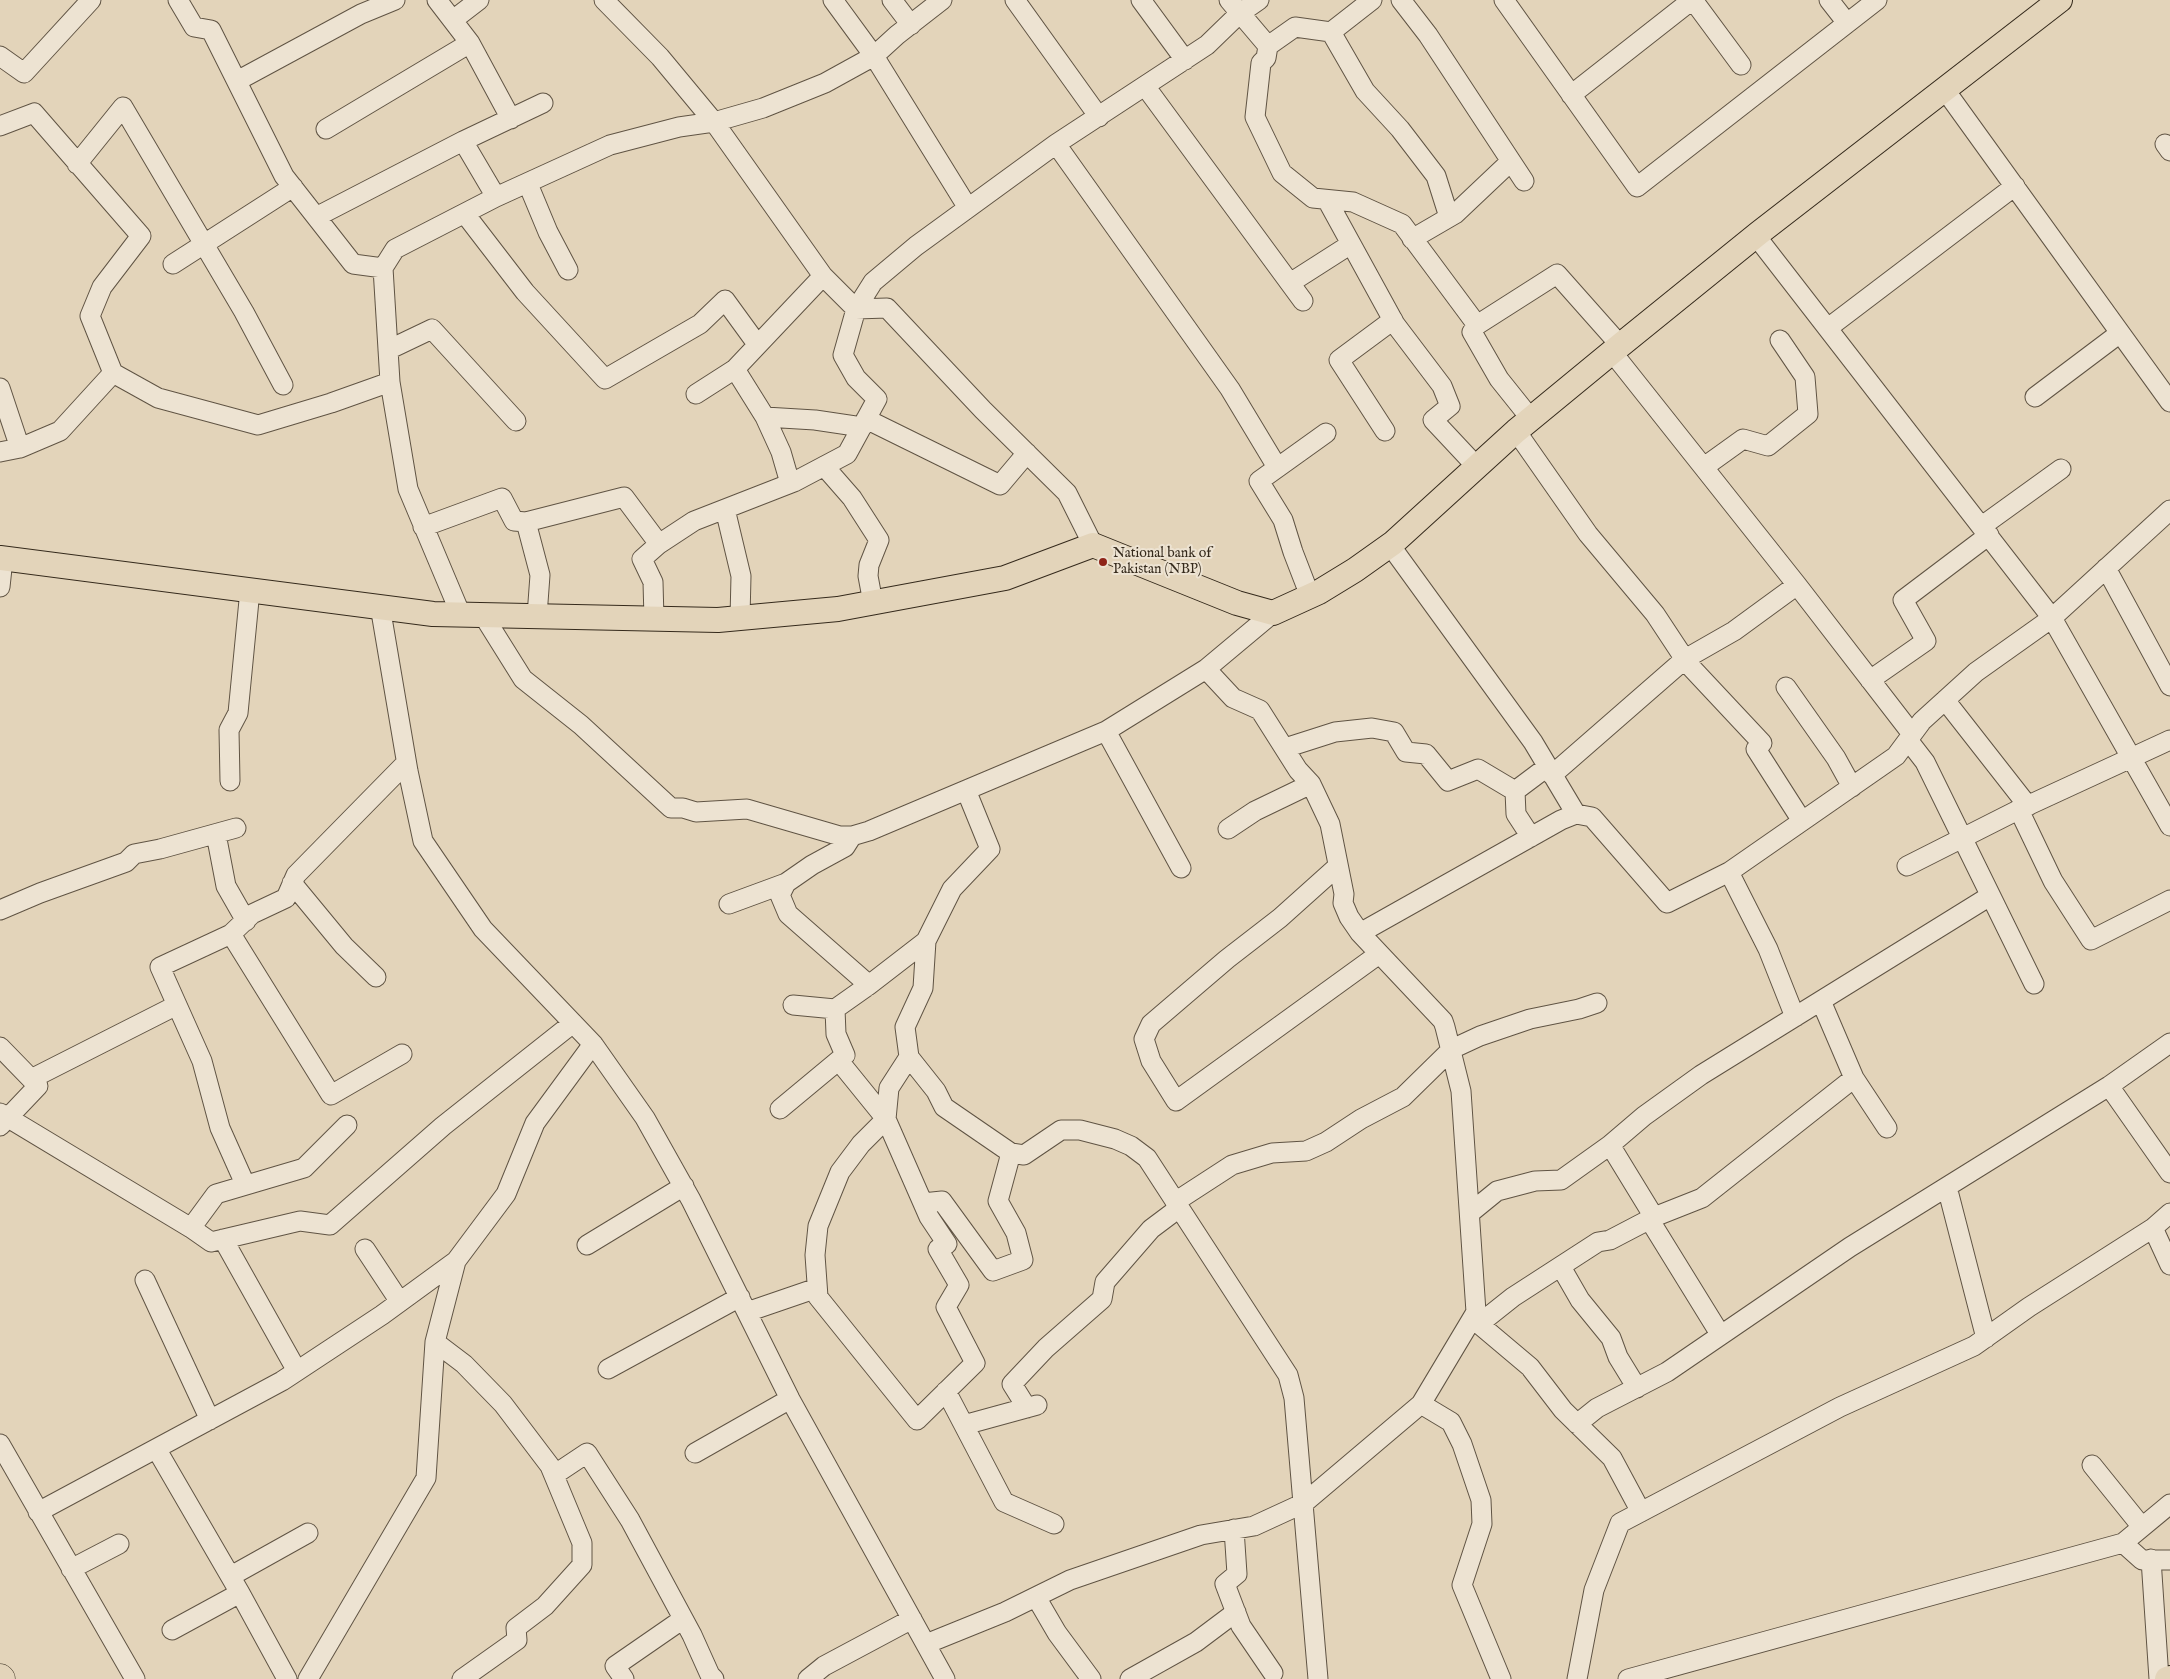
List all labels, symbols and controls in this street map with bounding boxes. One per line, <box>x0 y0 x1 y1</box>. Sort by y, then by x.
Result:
place label: National bank of Pakistan (NBP) <box>1113 546 1211 578</box>
marker: National bank of Pakistan (NBP) <box>1097 556 1109 568</box>

